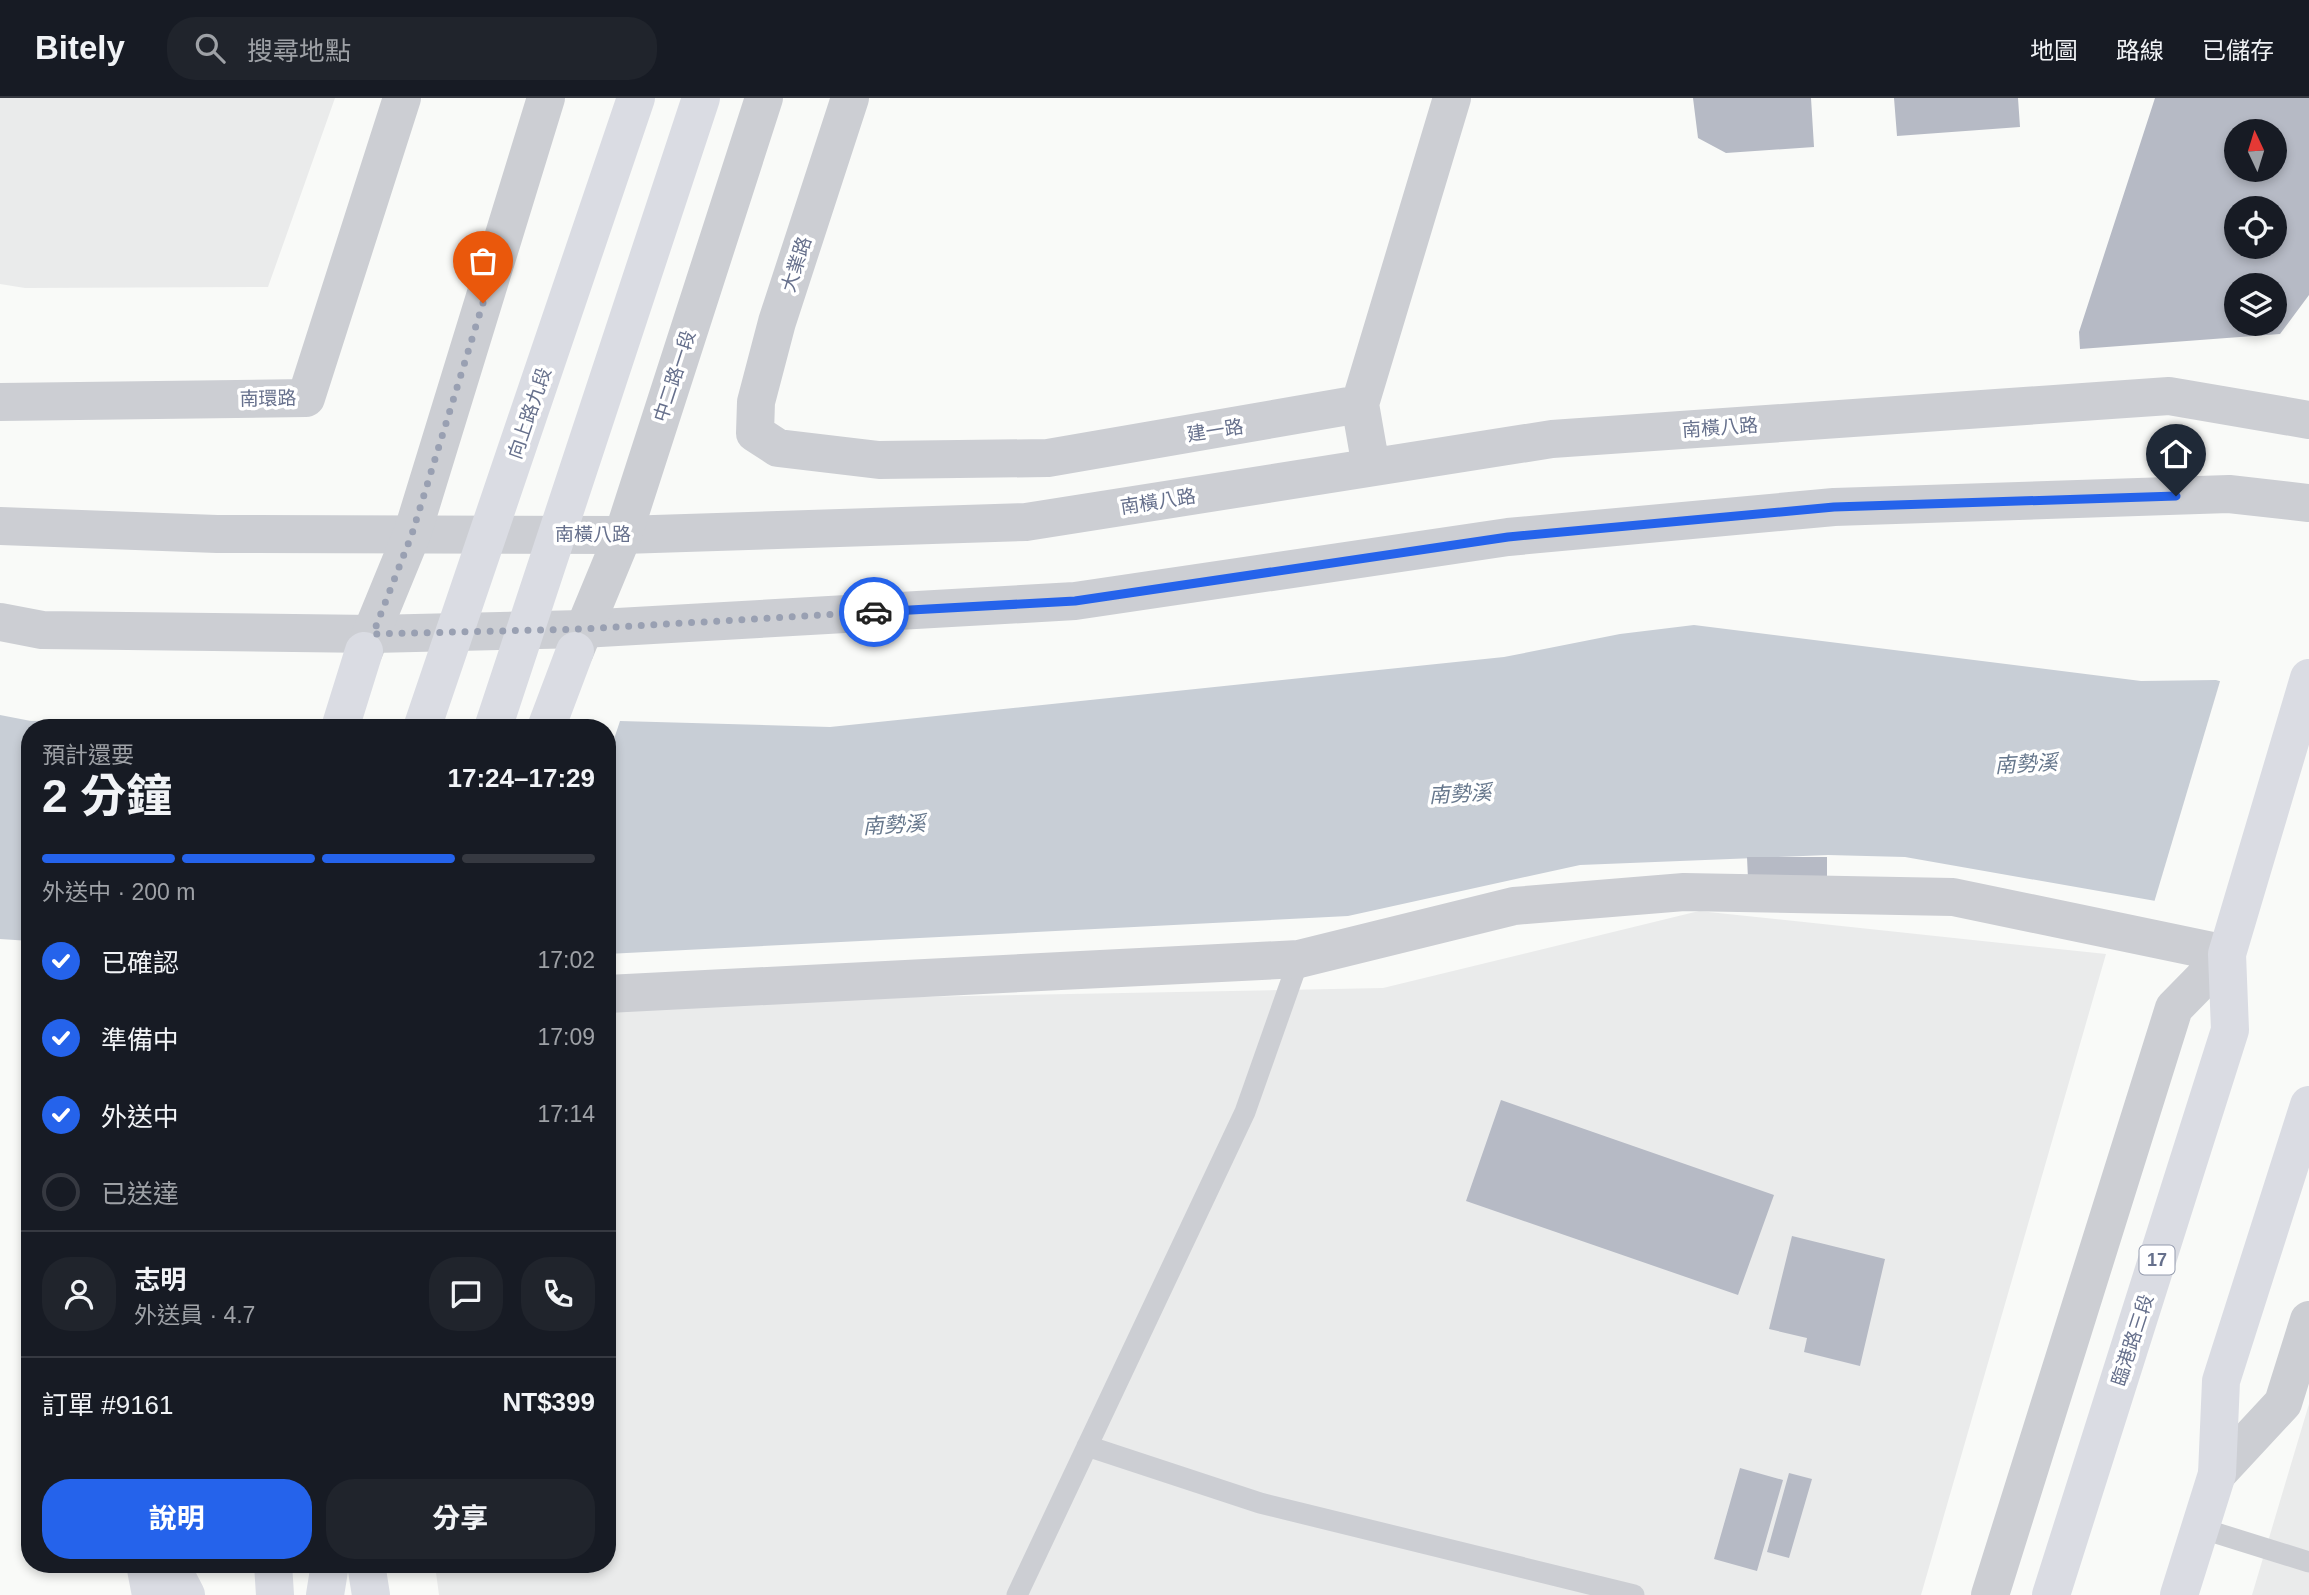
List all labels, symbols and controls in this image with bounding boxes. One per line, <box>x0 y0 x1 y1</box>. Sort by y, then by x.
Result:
search box <box>167 17 657 80</box>
text: Bitely <box>35 29 125 66</box>
icon: search <box>191 29 229 67</box>
text: 搜尋地點 <box>247 36 351 66</box>
text: 地圖 <box>2030 37 2078 64</box>
text: 路線 <box>2116 37 2164 64</box>
text: 已儲存 <box>2202 37 2274 64</box>
north arrow <box>2224 119 2287 182</box>
map controls <box>2224 119 2287 336</box>
button: locate <box>2224 196 2287 259</box>
pin <box>453 231 513 303</box>
street label: 大業路 <box>778 234 815 295</box>
icon: bag <box>464 242 502 280</box>
button: layers <box>2224 273 2287 336</box>
street label: 中二路一段 <box>650 328 699 425</box>
street label: 向上路九段 <box>504 365 555 462</box>
street label: 南環路 <box>239 388 297 409</box>
street label: 南橫八路 <box>1681 414 1759 441</box>
street label: 建一路 <box>1185 416 1245 445</box>
pin <box>2146 424 2206 496</box>
icon: home <box>2157 435 2195 473</box>
street label: 南橫八路 <box>1119 485 1197 518</box>
street label: 南橫八路 <box>555 524 631 545</box>
courier <box>839 577 909 647</box>
icon: car <box>855 593 893 631</box>
text: 預計還要 <box>42 742 134 768</box>
water label: 南勢溪 <box>1994 750 2061 777</box>
text: 17:24–17:29 <box>448 763 595 793</box>
text: 2 分鐘 <box>42 770 172 822</box>
water label: 南勢溪 <box>1428 780 1495 807</box>
water label: 南勢溪 <box>862 811 929 838</box>
text: 外送中 · 200 m <box>42 879 195 905</box>
icon: check <box>42 942 80 980</box>
text: 17:02 <box>537 947 595 973</box>
text: 已確認 <box>101 948 179 978</box>
icon: check <box>42 1019 80 1057</box>
text: 17:09 <box>537 1024 595 1050</box>
text: 準備中 <box>101 1025 179 1055</box>
icon: check <box>42 1096 80 1134</box>
text: 17:14 <box>537 1101 595 1127</box>
text: 外送中 <box>101 1102 179 1132</box>
text: 已送達 <box>101 1179 179 1209</box>
road number: 17 <box>2140 1246 2174 1274</box>
button: person <box>42 1257 116 1331</box>
button: chat <box>429 1257 503 1331</box>
button: phone <box>521 1257 595 1331</box>
text: 志明 <box>134 1265 186 1295</box>
street label: 臨港路三段 <box>2108 1292 2157 1389</box>
text: 外送員 · 4.7 <box>134 1302 255 1328</box>
text: NT$399 <box>503 1387 595 1417</box>
text: 訂單 #9161 <box>42 1390 174 1420</box>
button: 說明 <box>42 1479 312 1559</box>
button: 分享 <box>326 1479 595 1559</box>

